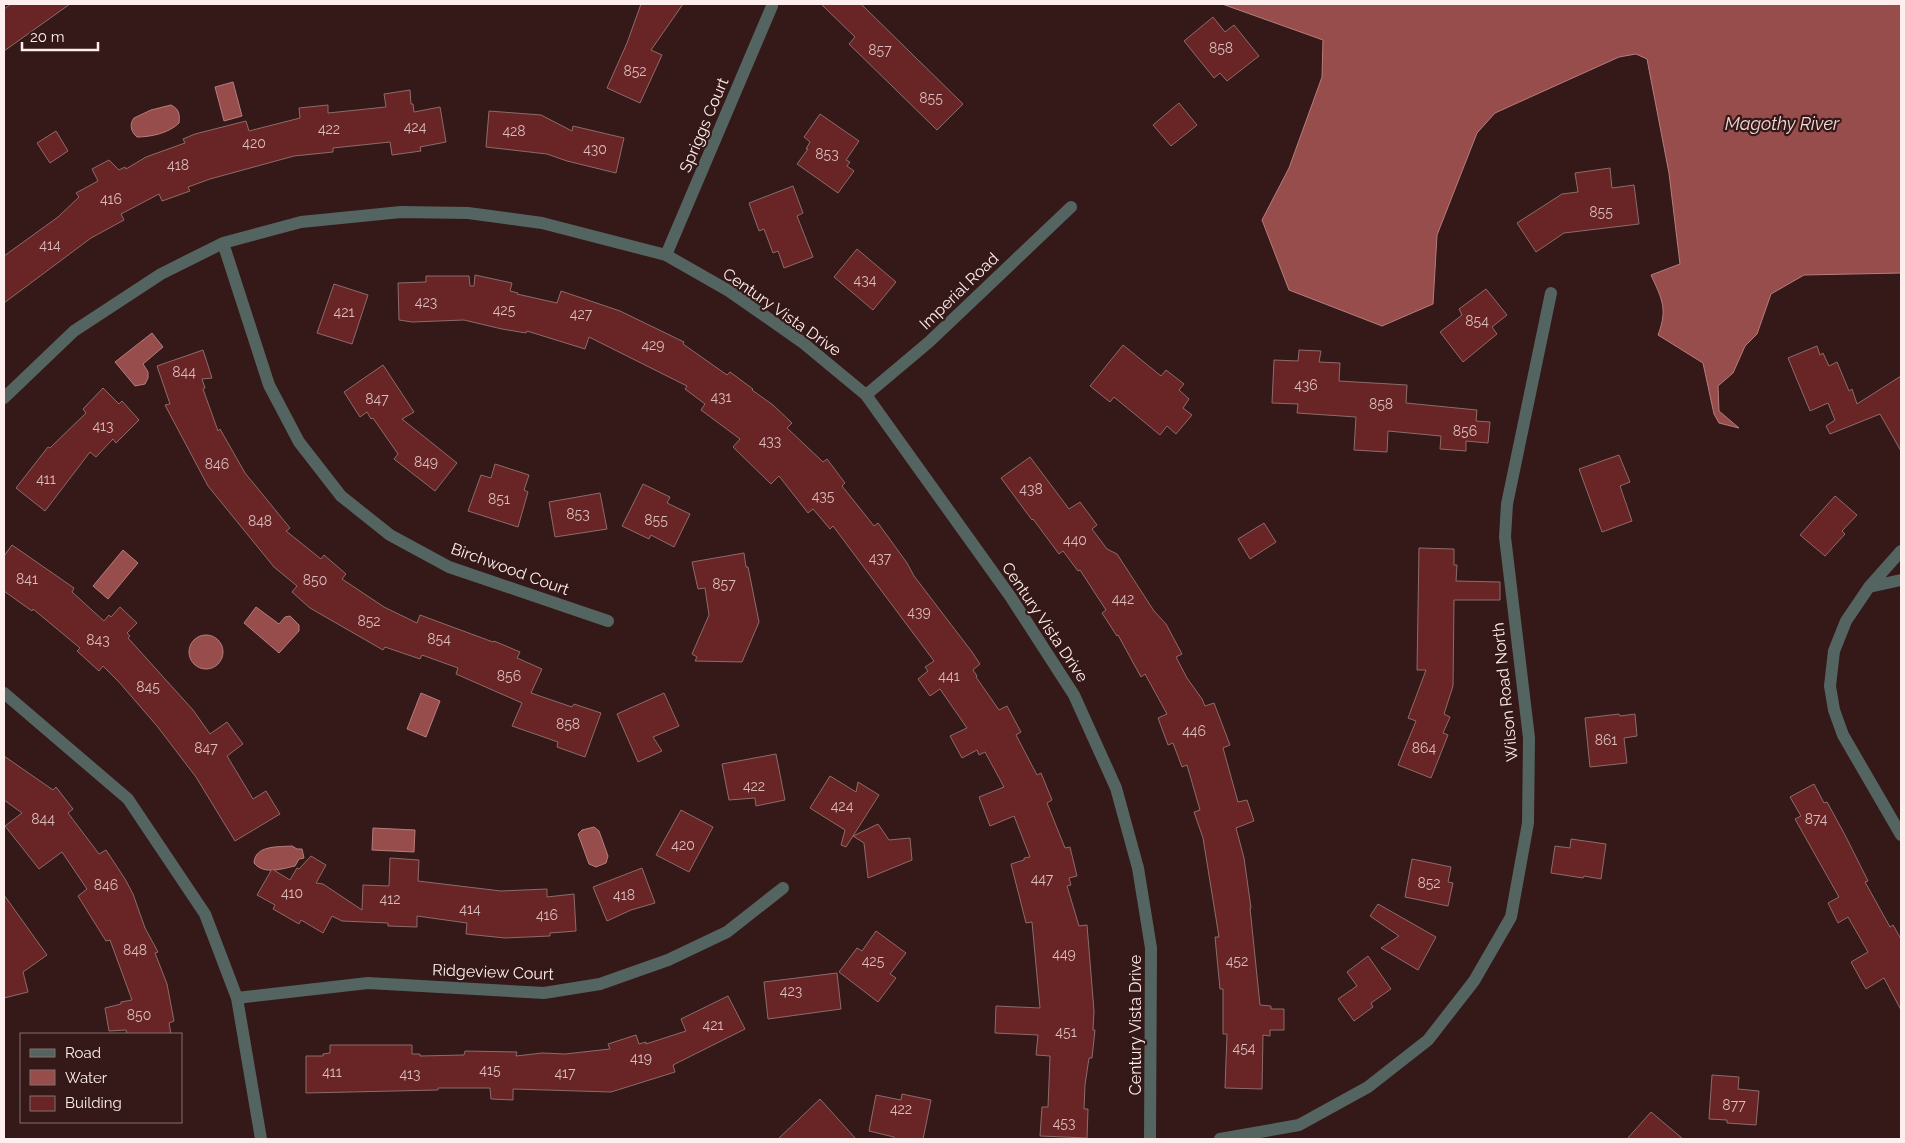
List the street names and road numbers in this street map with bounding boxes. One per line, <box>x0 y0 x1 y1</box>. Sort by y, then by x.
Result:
street label: Spriggs Court <box>675 74 733 175</box>
street label: Imperial Road <box>916 249 1002 333</box>
street label: Century Vista Drive <box>719 264 845 360</box>
street label: Birchwood Court <box>448 539 572 599</box>
street label: Century Vista Drive <box>998 559 1092 685</box>
street label: Wilson Road North <box>1488 622 1522 762</box>
street label: Century Vista Drive <box>1126 955 1145 1095</box>
street label: Ridgeview Court <box>432 960 555 984</box>

